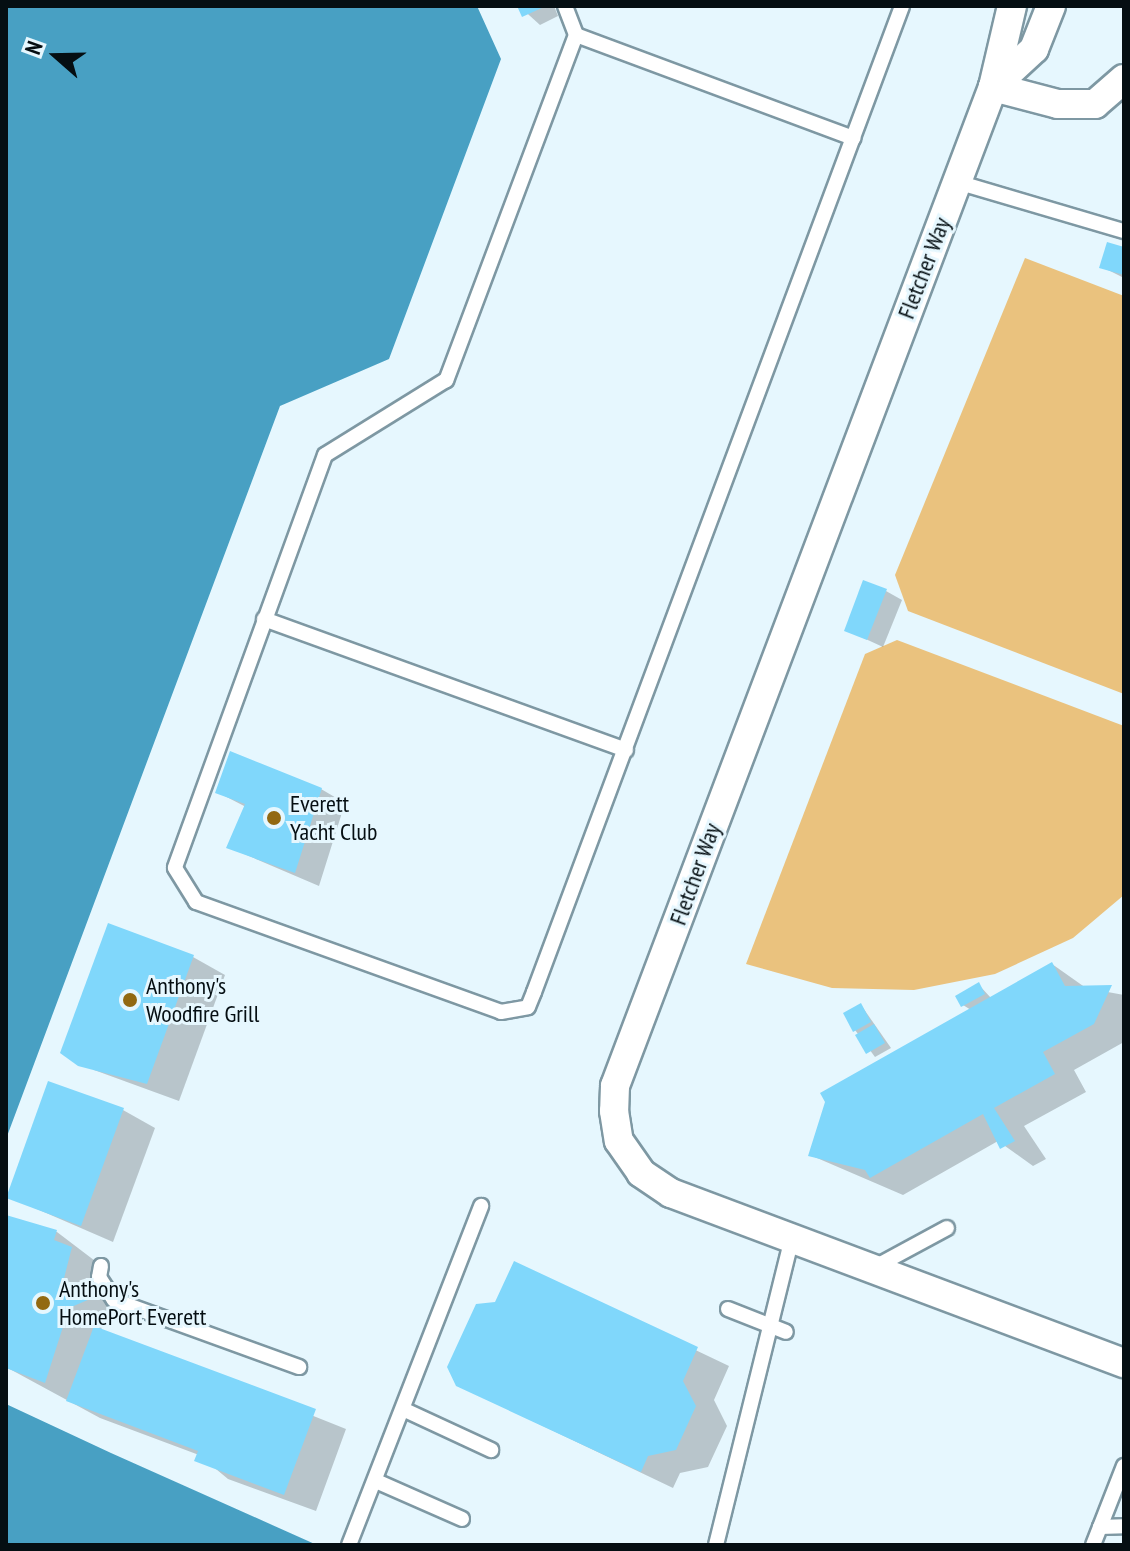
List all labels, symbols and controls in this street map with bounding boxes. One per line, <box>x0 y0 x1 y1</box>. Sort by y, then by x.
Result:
north arrow <box>16 16 96 96</box>
text: N <box>18 37 49 58</box>
street label: Fletcher Way <box>891 213 957 323</box>
place label: Everett Yacht Club <box>290 790 377 846</box>
marker: Everett Yacht Club <box>265 809 283 827</box>
street label: Fletcher Way <box>663 819 727 929</box>
place label: Anthony's Woodfire Grill <box>146 972 259 1028</box>
marker: Anthony's Woodfire Grill <box>121 991 139 1009</box>
place label: Anthony's HomePort Everett <box>59 1275 206 1331</box>
marker: Anthony's HomePort Everett <box>34 1294 52 1312</box>

